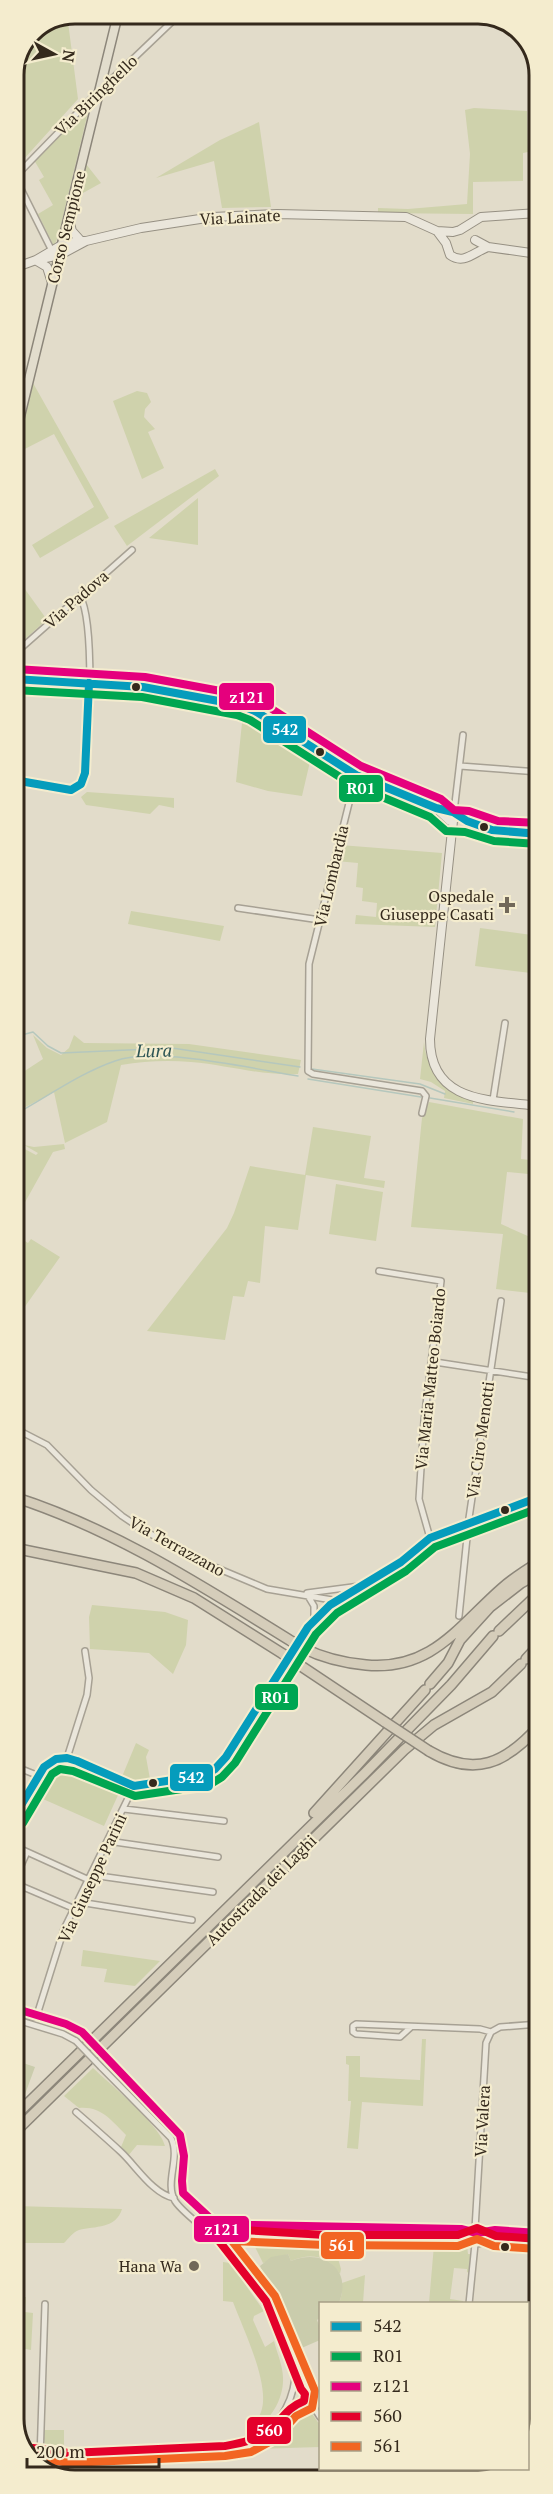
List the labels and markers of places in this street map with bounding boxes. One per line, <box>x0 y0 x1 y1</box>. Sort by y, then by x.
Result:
unlabelled marker <box>130 681 142 693</box>
unlabelled marker <box>314 746 326 758</box>
unlabelled marker <box>478 821 490 833</box>
place label: Ospedale Giuseppe Casati <box>380 885 494 925</box>
marker: Ospedale Giuseppe Casati <box>498 896 516 914</box>
unlabelled marker <box>499 1504 511 1516</box>
unlabelled marker <box>147 1777 159 1789</box>
unlabelled marker <box>499 2241 511 2253</box>
place label: Hana Wa <box>119 2255 182 2277</box>
marker: Hana Wa <box>187 2259 201 2273</box>

